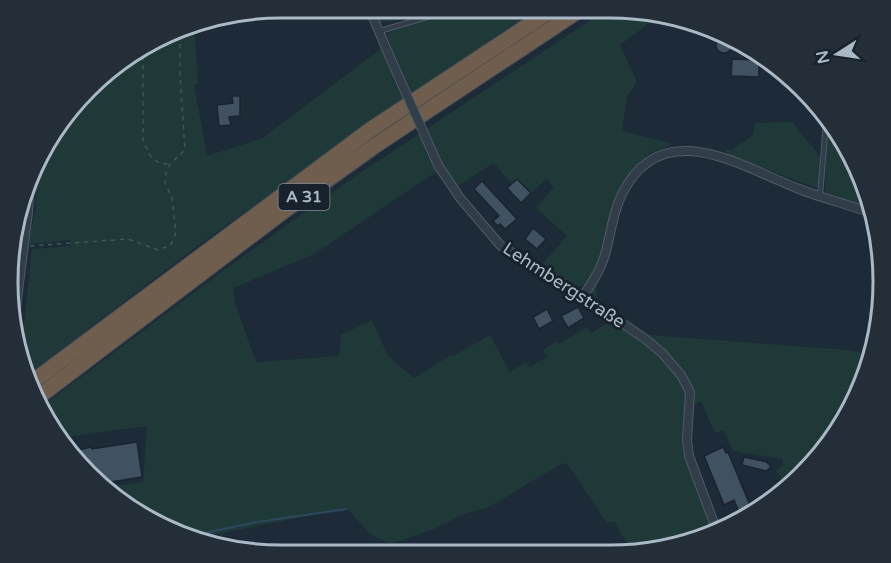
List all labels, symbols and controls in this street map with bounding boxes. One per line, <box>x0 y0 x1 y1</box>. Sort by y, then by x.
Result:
north arrow <box>807 24 867 84</box>
text: N <box>812 49 834 65</box>
road number: A 31 <box>278 184 330 210</box>
street label: Lehmbergstraße <box>499 237 629 333</box>

